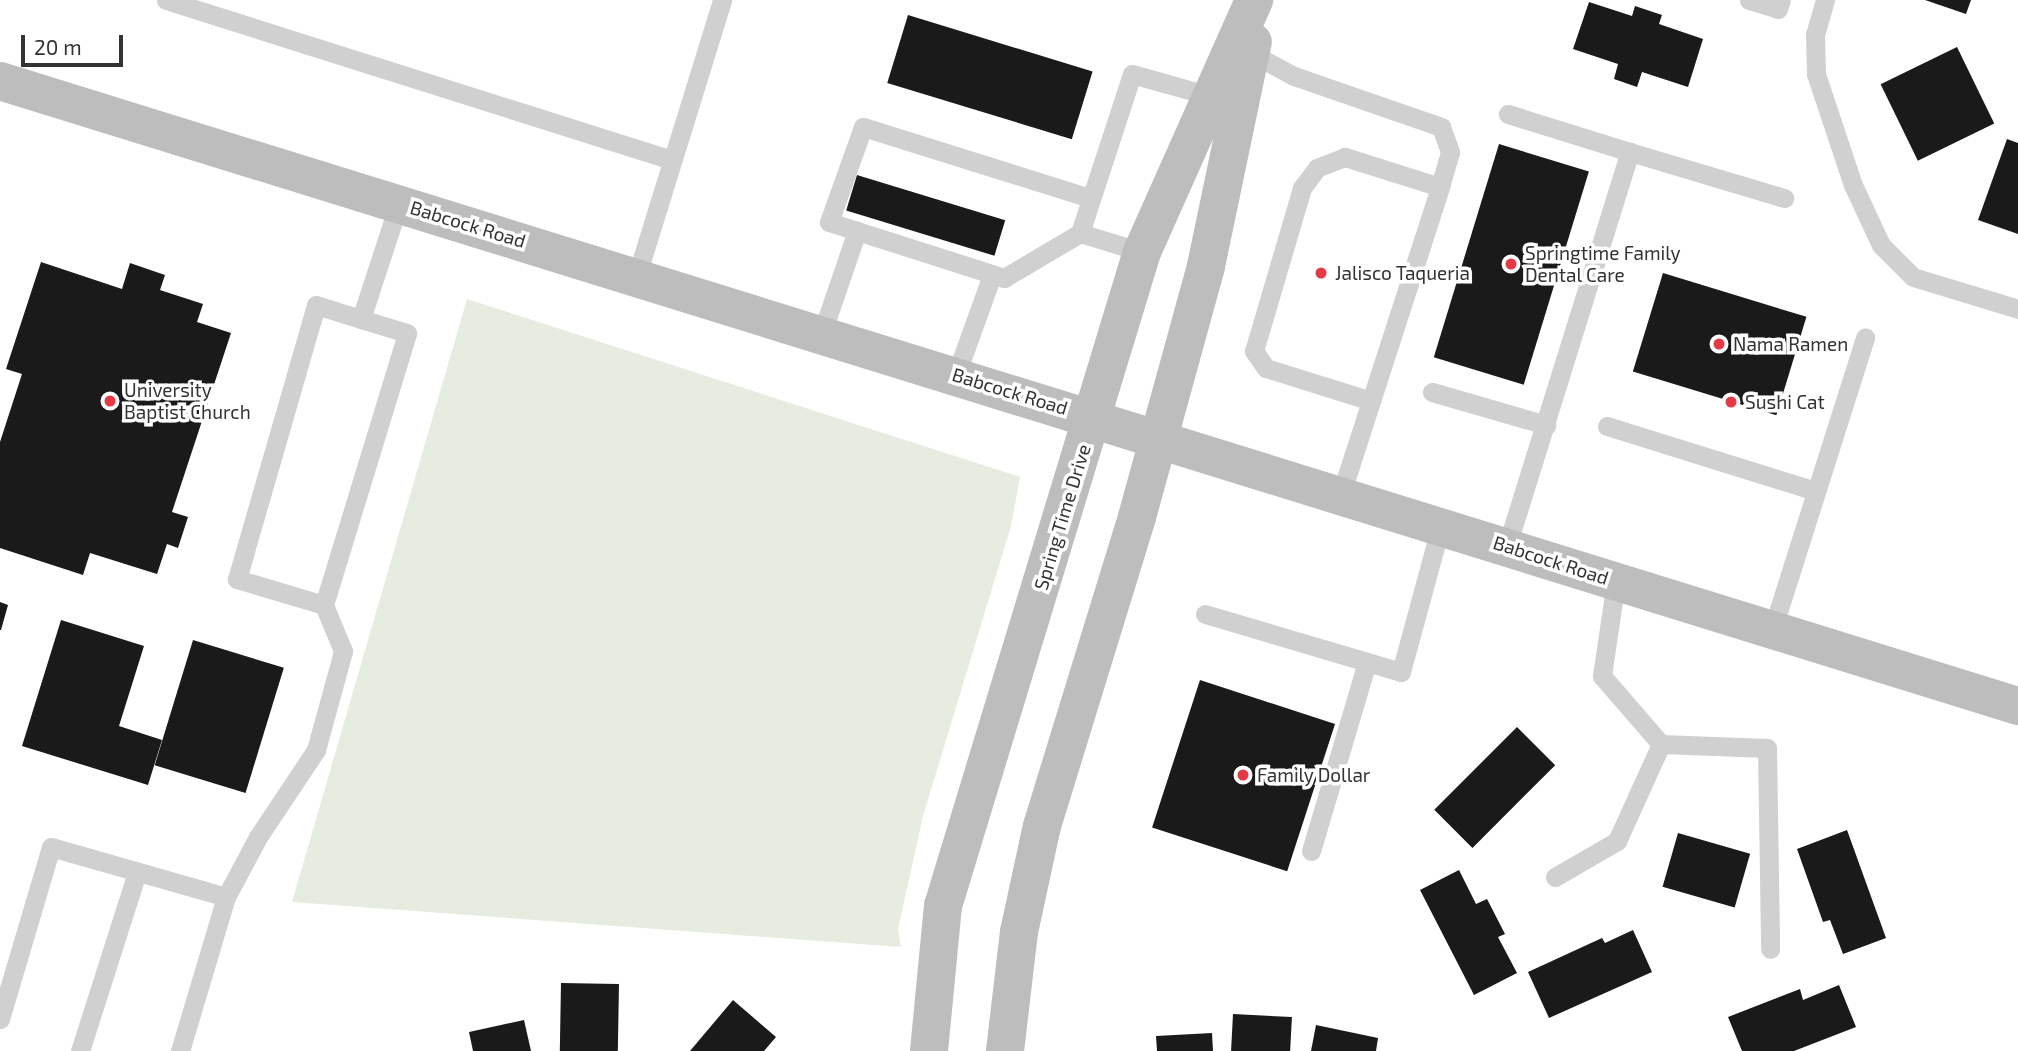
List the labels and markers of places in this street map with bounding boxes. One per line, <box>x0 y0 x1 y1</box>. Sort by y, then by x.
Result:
place label: Springtime Family Dental Care <box>1525 242 1681 286</box>
marker: Springtime Family Dental Care <box>1503 256 1519 272</box>
place label: Jalisco Taqueria <box>1335 262 1470 284</box>
marker: Jalisco Taqueria <box>1313 265 1329 281</box>
place label: Nama Ramen <box>1733 333 1848 355</box>
marker: Nama Ramen <box>1711 336 1727 352</box>
place label: University Baptist Church <box>124 379 251 423</box>
place label: Sushi Cat <box>1745 391 1825 413</box>
marker: University Baptist Church <box>102 393 118 409</box>
marker: Sushi Cat <box>1723 394 1739 410</box>
place label: Family Dollar <box>1257 764 1371 786</box>
marker: Family Dollar <box>1235 767 1251 783</box>

